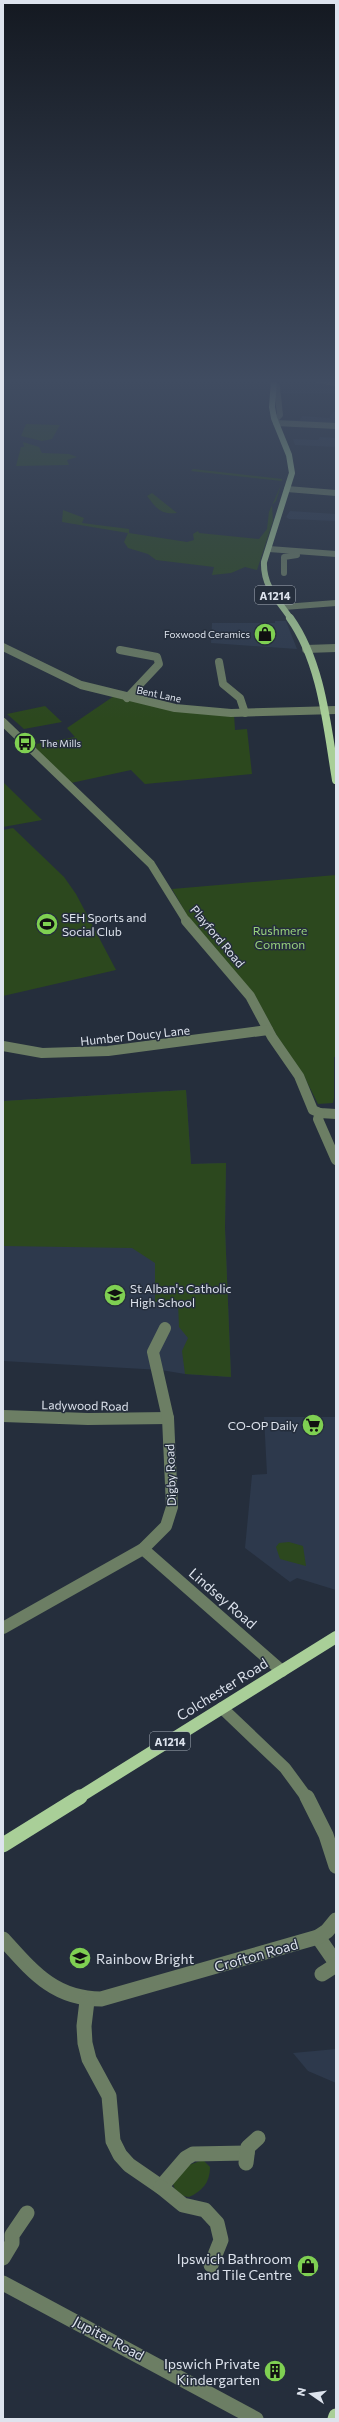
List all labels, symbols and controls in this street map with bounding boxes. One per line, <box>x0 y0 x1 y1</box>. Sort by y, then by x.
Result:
road number: A1214 <box>255 586 295 604</box>
shop icon: Foxwood Ceramics <box>252 621 278 647</box>
place label: Foxwood Ceramics <box>164 628 250 640</box>
street label: Bent Lane <box>136 683 182 705</box>
bus stop icon: The Mills <box>12 730 38 756</box>
place label: The Mills <box>40 737 82 749</box>
street label: Playford Road <box>188 902 248 970</box>
place label: SEH Sports and Social Club <box>62 910 146 938</box>
sports icon: SEH Sports and Social Club <box>34 911 60 937</box>
park label: Rushmere Common <box>253 923 307 951</box>
street label: Humber Doucy Lane <box>79 1022 191 1048</box>
place label: St Alban's Catholic High School <box>130 1281 231 1309</box>
school or university icon: St Alban's Catholic High School <box>102 1282 128 1308</box>
street label: Ladywood Road <box>41 1397 129 1413</box>
supermarket icon: CO-OP Daily <box>300 1412 326 1438</box>
place label: CO-OP Daily <box>228 1418 298 1432</box>
street label: Digby Road <box>162 1444 178 1506</box>
street label: Lindsey Road <box>186 1564 260 1632</box>
street label: Colchester Road <box>173 1654 271 1724</box>
road number: A1214 <box>150 1732 190 1750</box>
street label: Crofton Road <box>212 1935 300 1975</box>
school or university icon: Rainbow Bright <box>67 1945 93 1971</box>
place label: Rainbow Bright <box>96 1950 194 1967</box>
place label: Ipswich Bathroom and Tile Centre <box>177 2250 292 2283</box>
shop icon: Ipswich Bathroom and Tile Centre <box>295 2253 321 2279</box>
street label: Jupiter Road <box>71 2312 147 2364</box>
place label: Ipswich Private Kindergarten <box>164 2355 260 2388</box>
building icon: Ipswich Private Kindergarten <box>262 2358 288 2384</box>
north arrow <box>291 2374 331 2414</box>
text: N <box>294 2386 308 2397</box>

